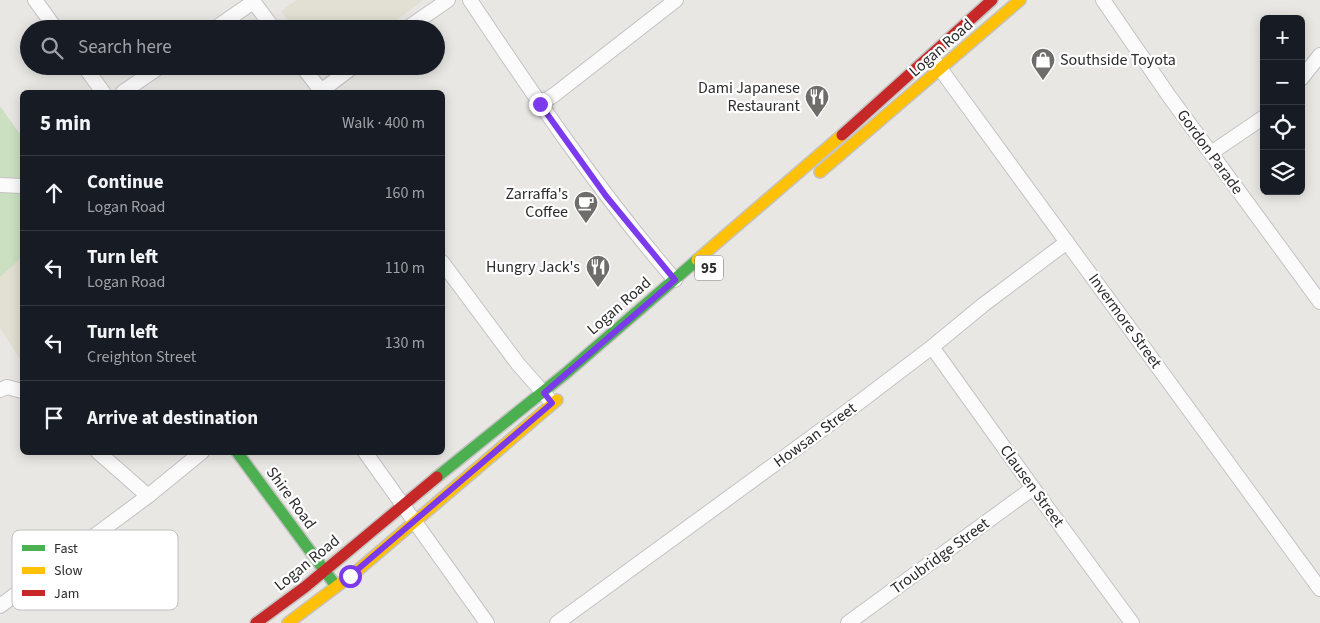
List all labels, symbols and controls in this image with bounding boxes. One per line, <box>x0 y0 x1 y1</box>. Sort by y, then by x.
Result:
street label: Logan Road <box>904 14 978 82</box>
map controls <box>1260 15 1305 195</box>
button: + <box>1260 15 1305 60</box>
search box <box>20 20 445 75</box>
icon: search <box>38 34 66 62</box>
text: Search here <box>78 34 172 61</box>
shop icon: Southside Toyota <box>1030 47 1056 81</box>
place label: Southside Toyota <box>1060 49 1176 71</box>
button: − <box>1260 60 1305 105</box>
place label: Dami Japanese Restaurant <box>698 77 801 117</box>
restaurant icon: Dami Japanese Restaurant <box>804 84 830 118</box>
route end <box>529 93 552 116</box>
street label: Gordon Parade <box>1172 105 1248 199</box>
button: locate <box>1260 105 1305 150</box>
text: 5 min <box>40 108 91 138</box>
text: Walk · 400 m <box>342 112 425 134</box>
button: layers <box>1260 150 1305 195</box>
text: Continue <box>87 169 164 196</box>
icon: ahead <box>40 179 68 207</box>
text: 160 m <box>385 182 425 204</box>
place label: Zarraffa's Coffee <box>505 183 568 223</box>
cafe icon: Zarraffa's Coffee <box>573 190 599 224</box>
text: Logan Road <box>87 196 165 218</box>
text: Turn left <box>87 244 158 271</box>
icon: left <box>40 254 68 282</box>
restaurant icon: Hungry Jack's <box>585 254 611 288</box>
place label: Hungry Jack's <box>486 256 580 278</box>
road number: 95 <box>695 256 723 280</box>
text: 110 m <box>385 257 425 279</box>
street label: Invermore Street <box>1083 269 1167 373</box>
text: Logan Road <box>87 271 165 293</box>
street label: Logan Road <box>582 272 656 340</box>
text: Turn left <box>87 319 158 346</box>
icon: left <box>40 329 68 357</box>
text: 130 m <box>385 332 425 354</box>
text: Creighton Street <box>87 346 196 368</box>
street label: Howsan Street <box>769 397 861 473</box>
icon: arrive <box>40 404 68 432</box>
text: Arrive at destination <box>87 405 258 432</box>
street label: Clausen Street <box>995 440 1070 532</box>
street label: Shire Road <box>261 462 321 534</box>
street label: Troubridge Street <box>886 512 994 599</box>
legend <box>12 530 178 610</box>
street label: Logan Road <box>270 530 344 596</box>
text: Fast <box>54 539 78 559</box>
text: Slow <box>54 561 83 581</box>
route start <box>339 565 362 588</box>
text: Jam <box>54 584 79 604</box>

